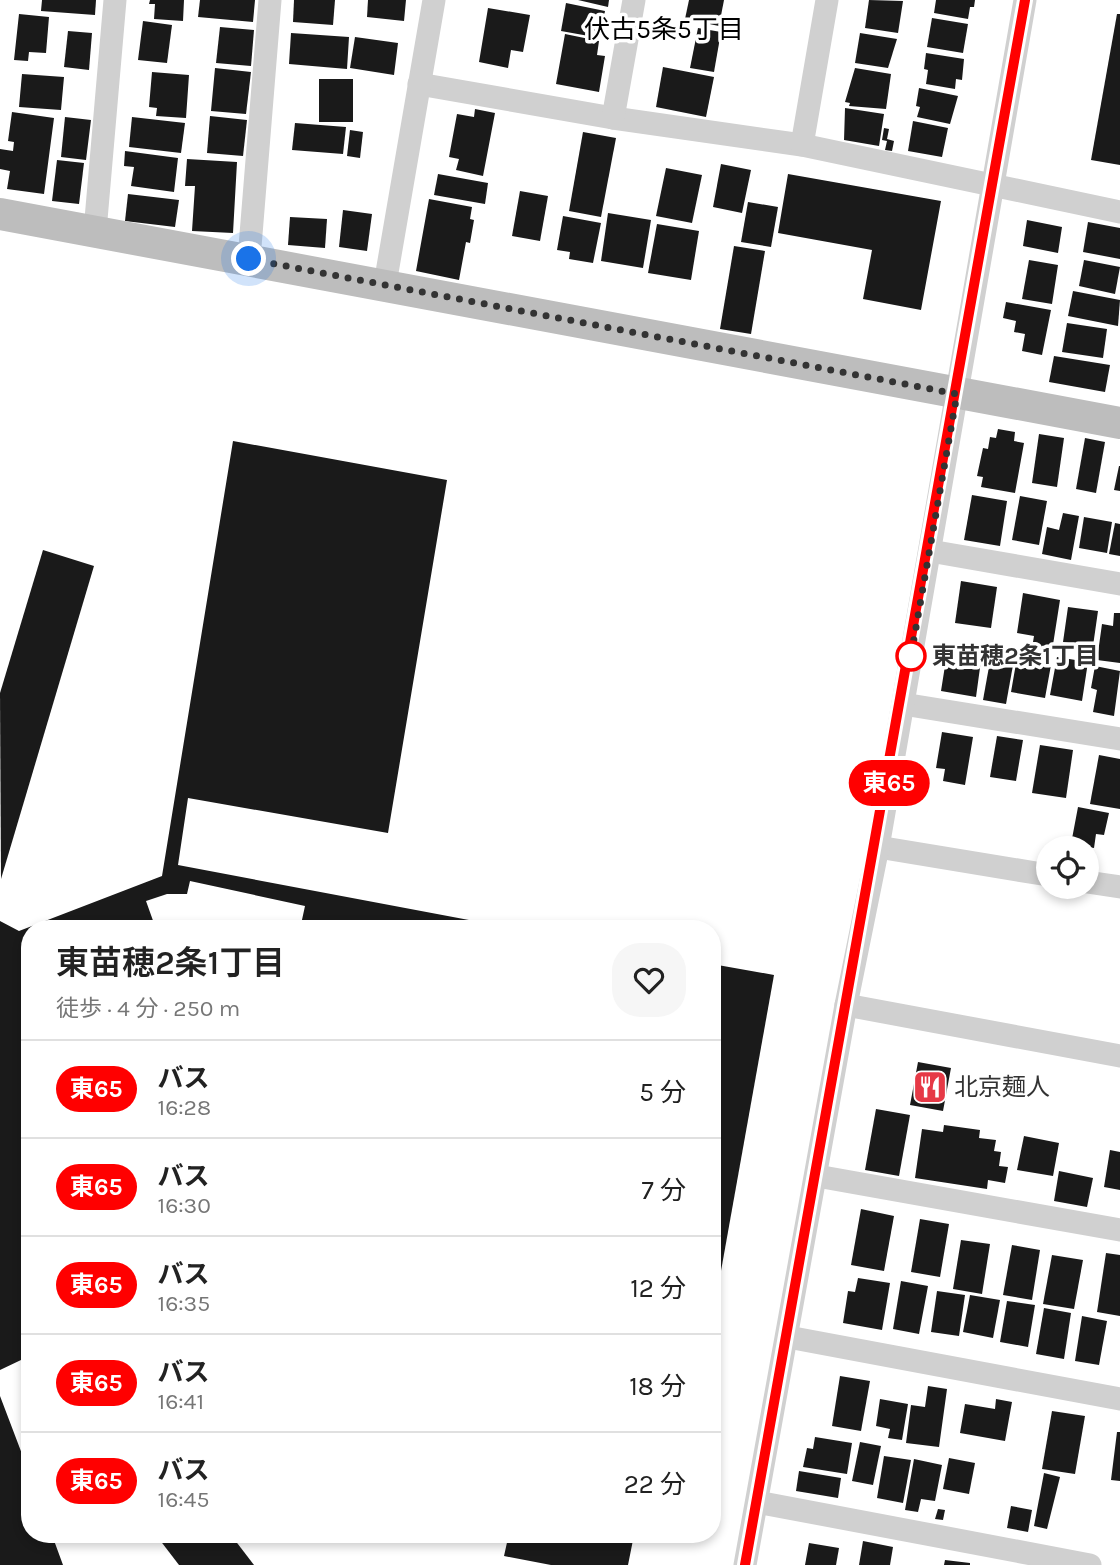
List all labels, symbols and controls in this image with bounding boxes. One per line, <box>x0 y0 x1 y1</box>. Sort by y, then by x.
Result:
district label: 伏古5条5丁目 <box>584 14 744 45</box>
your location <box>231 241 266 276</box>
marker: 東苗穂2条1丁目 <box>896 641 926 671</box>
place label: 東苗穂2条1丁目 <box>932 642 1099 670</box>
line badge: 東65 <box>849 760 929 806</box>
text: 東65 <box>863 769 915 797</box>
map controls <box>1036 836 1099 899</box>
button: locate <box>1036 836 1099 899</box>
button: heart <box>612 943 686 1017</box>
text: 東苗穂2条1丁目 <box>56 944 285 982</box>
text: 徒歩 · 4 分 · 250 m <box>56 995 240 1022</box>
text: バス <box>158 1063 210 1094</box>
restaurant icon: 北京麺人 <box>911 1068 949 1106</box>
place label: 北京麺人 <box>954 1073 1050 1101</box>
text: 東65 <box>70 1075 123 1103</box>
text: 5 分 <box>639 1077 686 1108</box>
text: 16:28 <box>158 1094 211 1121</box>
text: バス <box>158 1161 210 1192</box>
text: 東65 <box>70 1173 123 1201</box>
text: 7 分 <box>642 1175 686 1206</box>
text: 16:30 <box>158 1192 211 1219</box>
text: バス <box>158 1259 210 1290</box>
text: 東65 <box>70 1271 123 1299</box>
text: 12 分 <box>630 1273 686 1304</box>
text: 16:35 <box>158 1290 210 1317</box>
text: バス <box>158 1357 210 1388</box>
text: 東65 <box>70 1369 123 1397</box>
text: 18 分 <box>629 1371 686 1402</box>
text: 16:41 <box>158 1388 204 1415</box>
text: バス <box>158 1455 210 1486</box>
text: 東65 <box>70 1467 123 1495</box>
text: 22 分 <box>624 1469 686 1500</box>
text: 16:45 <box>158 1486 209 1513</box>

